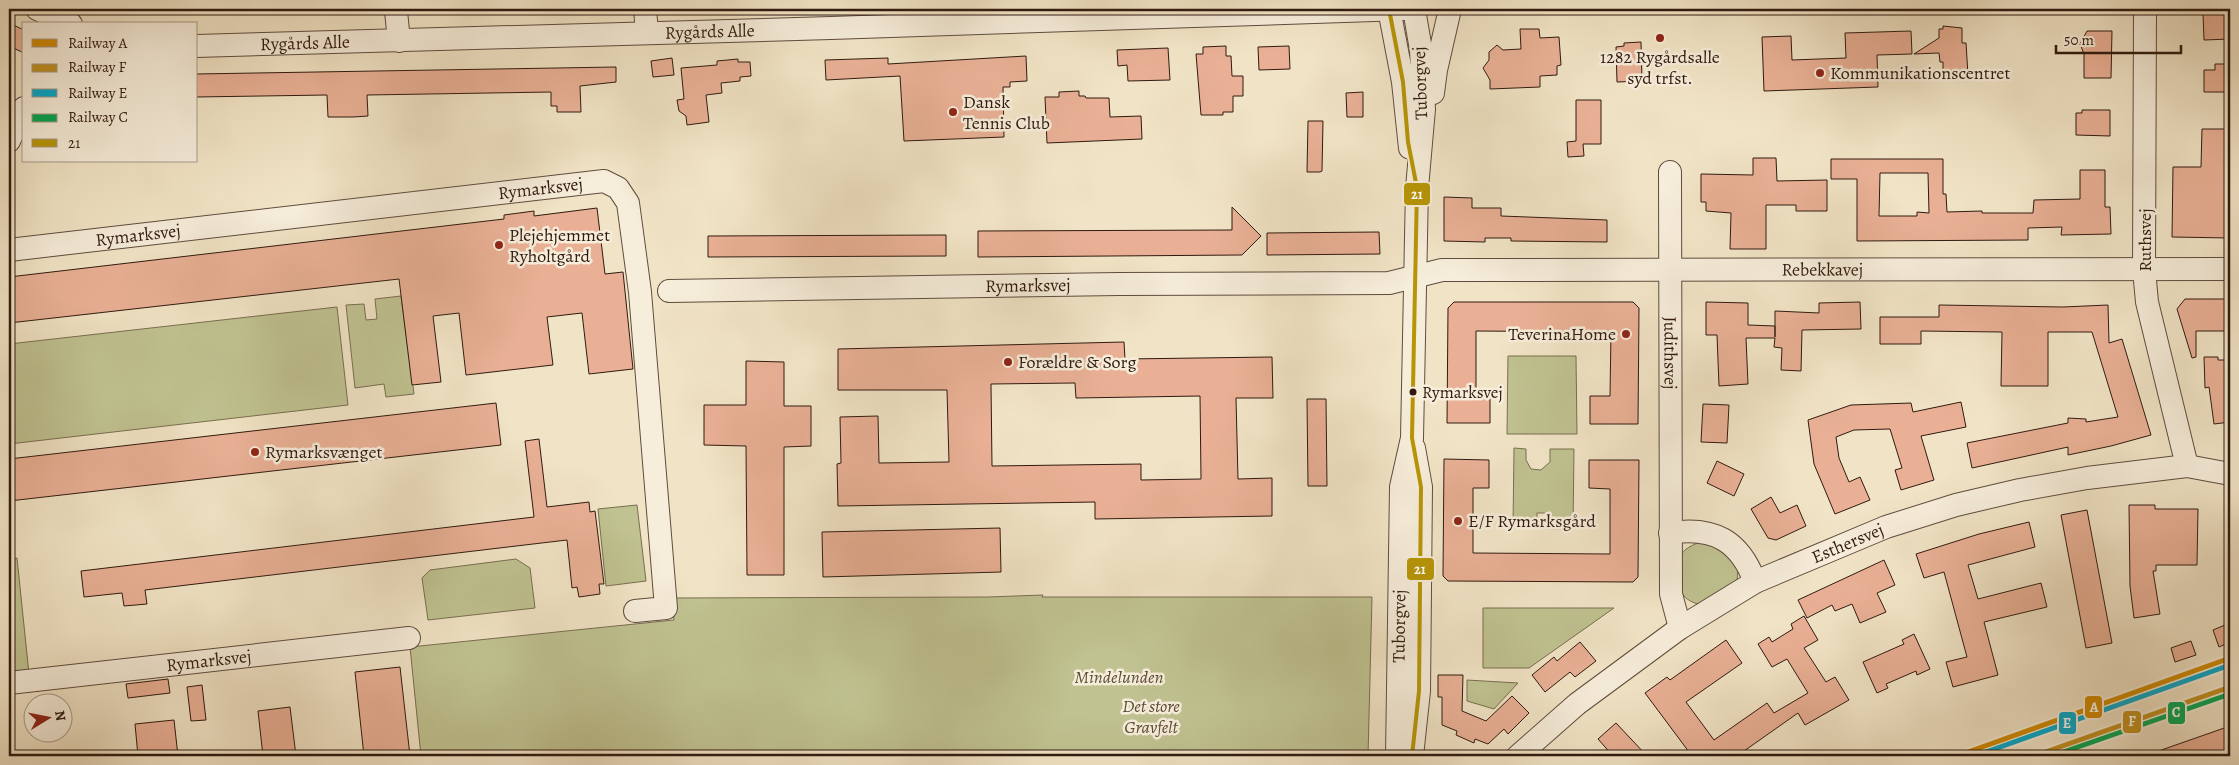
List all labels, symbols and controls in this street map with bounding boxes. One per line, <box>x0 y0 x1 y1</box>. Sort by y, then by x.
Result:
street label: Rygårds Alle <box>665 18 755 45</box>
legend <box>22 22 198 162</box>
scale bar <box>2056 22 2182 54</box>
street label: Rygårds Alle <box>260 30 350 56</box>
text: 50 m <box>2064 30 2094 50</box>
marker: 1282 Rygårdsalle syd trfst. <box>1654 32 1666 44</box>
text: Railway A <box>68 33 127 53</box>
place label: 1282 Rygårdsalle syd trfst. <box>1600 45 1720 90</box>
street label: Tuborgvej <box>1407 46 1433 120</box>
text: Railway F <box>68 57 126 77</box>
place label: Kommunikationscentret <box>1830 61 2010 85</box>
marker: Kommunikationscentret <box>1814 67 1826 79</box>
text: Railway E <box>68 83 127 103</box>
place label: Dansk Tennis Club <box>963 90 1050 135</box>
marker: Dansk Tennis Club <box>947 106 959 118</box>
text: Railway C <box>68 107 128 127</box>
text: 21 <box>68 133 80 153</box>
street label: Rymarksvej <box>497 172 584 205</box>
line badge: 21 <box>1403 182 1431 206</box>
text: 21 <box>1411 185 1423 204</box>
street label: Ruthsvej <box>2133 208 2157 272</box>
street label: Rymarksvej <box>94 218 182 252</box>
place label: Plejehjemmet Ryholtgård <box>509 223 610 268</box>
marker: Plejehjemmet Ryholtgård <box>493 239 505 251</box>
street label: Rebekkavej <box>1782 257 1863 282</box>
street label: Rymarksvej <box>985 273 1071 298</box>
street label: Judithsvej <box>1658 316 1683 390</box>
place label: TeverinaHome <box>1508 322 1616 346</box>
marker: TeverinaHome <box>1620 328 1632 340</box>
place label: Forældre & Sorg <box>1018 350 1136 374</box>
marker: Forældre & Sorg <box>1002 356 1014 368</box>
place label: Rymarksvej <box>1422 381 1503 404</box>
marker: Rymarksvej <box>1408 387 1418 397</box>
place label: Rymarksvænget <box>265 440 383 464</box>
marker: Rymarksvænget <box>249 446 261 458</box>
place label: E/F Rymarksgård <box>1468 509 1596 533</box>
marker: E/F Rymarksgård <box>1452 515 1464 527</box>
street label: Esthersvej <box>1808 517 1887 569</box>
line badge: 21 <box>1406 557 1435 581</box>
text: 21 <box>1414 560 1426 579</box>
street label: Tuborgvej <box>1386 589 1411 663</box>
street label: Rymarksvej <box>165 644 253 677</box>
park label: Mindelunden <box>1075 665 1164 689</box>
north arrow <box>22 692 72 742</box>
park label: Det store Gravfelt <box>1122 694 1180 739</box>
line badge: A <box>2084 695 2103 719</box>
text: A <box>2089 698 2099 717</box>
line badge: C <box>2167 701 2186 725</box>
text: C <box>2172 703 2181 722</box>
text: N <box>50 709 71 723</box>
line badge: F <box>2122 710 2142 734</box>
line badge: E <box>2058 711 2077 735</box>
text: F <box>2128 712 2136 731</box>
text: E <box>2063 714 2071 733</box>

